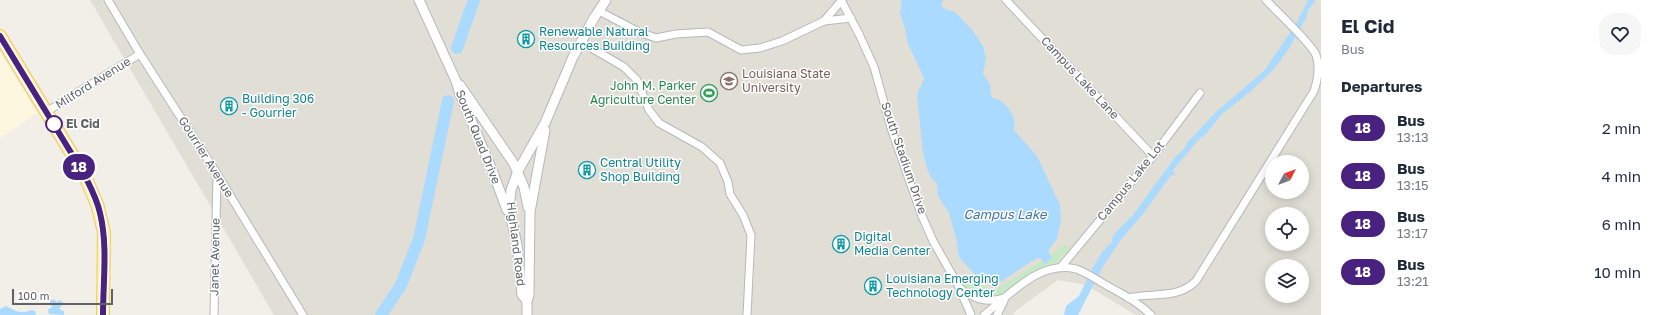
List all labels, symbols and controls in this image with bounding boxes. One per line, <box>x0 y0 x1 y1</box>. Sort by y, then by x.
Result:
button: heart <box>1599 13 1641 55</box>
text: El Cid <box>1341 14 1394 37</box>
place label: Renewable Natural Resources Building <box>539 24 650 53</box>
building icon: Renewable Natural Resources Building <box>516 29 536 49</box>
street label: Campus Lake Lane <box>1038 33 1123 122</box>
text: Bus <box>1341 41 1364 57</box>
street label: Milford Avenue <box>52 53 133 112</box>
place label: Louisiana State University <box>742 66 831 95</box>
school or university icon: Louisiana State University <box>719 71 739 91</box>
text: Departures <box>1341 77 1422 95</box>
place label: John M. Parker Agriculture Center <box>590 78 696 107</box>
sports icon: John M. Parker Agriculture Center <box>699 83 719 103</box>
street label: South Quad Drive <box>453 87 504 186</box>
place label: Building 306 - Gourrier <box>242 91 314 120</box>
building icon: Building 306 - Gourrier <box>219 96 239 116</box>
street label: South Stadium Drive <box>878 100 931 216</box>
text: Bus <box>1397 111 1425 129</box>
street label: Gourrier Avenue <box>176 114 237 200</box>
marker: El Cid <box>45 115 63 133</box>
place label: El Cid <box>66 116 100 131</box>
text: 18 <box>1355 119 1371 136</box>
text: 2 min <box>1602 119 1641 137</box>
text: 13:13 <box>1397 129 1429 145</box>
street label: Campus Lake Lot <box>1094 138 1168 224</box>
line badge: 18 <box>61 154 97 180</box>
place label: Central Utility Shop Building <box>600 155 681 184</box>
north arrow <box>1265 155 1309 199</box>
map controls <box>1265 155 1309 303</box>
text: 18 <box>71 158 87 175</box>
text: Bus <box>1397 159 1425 177</box>
building icon: Central Utility Shop Building <box>577 160 597 180</box>
text: 18 <box>1355 167 1371 184</box>
text: 4 min <box>1602 167 1641 185</box>
text: 13:15 <box>1397 177 1429 193</box>
street label: Highland Road <box>504 201 529 287</box>
water label: Campus Lake <box>963 206 1048 222</box>
button: locate <box>1265 207 1309 251</box>
text: Bus <box>1397 207 1425 225</box>
text: 18 <box>1355 215 1371 232</box>
text: 6 min <box>1602 215 1641 233</box>
street label: Janet Avenue <box>206 218 223 296</box>
text: 13:17 <box>1397 225 1428 241</box>
place label: Digital Media Center <box>854 229 931 258</box>
building icon: Digital Media Center <box>831 234 851 254</box>
text: Bus <box>1397 255 1425 273</box>
button: layers <box>1265 259 1309 303</box>
text: 18 <box>1355 263 1371 280</box>
text: 10 min <box>1594 263 1641 281</box>
place label: Louisiana Emerging Technology Center <box>886 271 999 300</box>
text: 13:21 <box>1397 273 1429 289</box>
building icon: Louisiana Emerging Technology Center <box>863 276 883 296</box>
scale bar <box>12 287 113 306</box>
text: 100 m <box>18 289 49 302</box>

